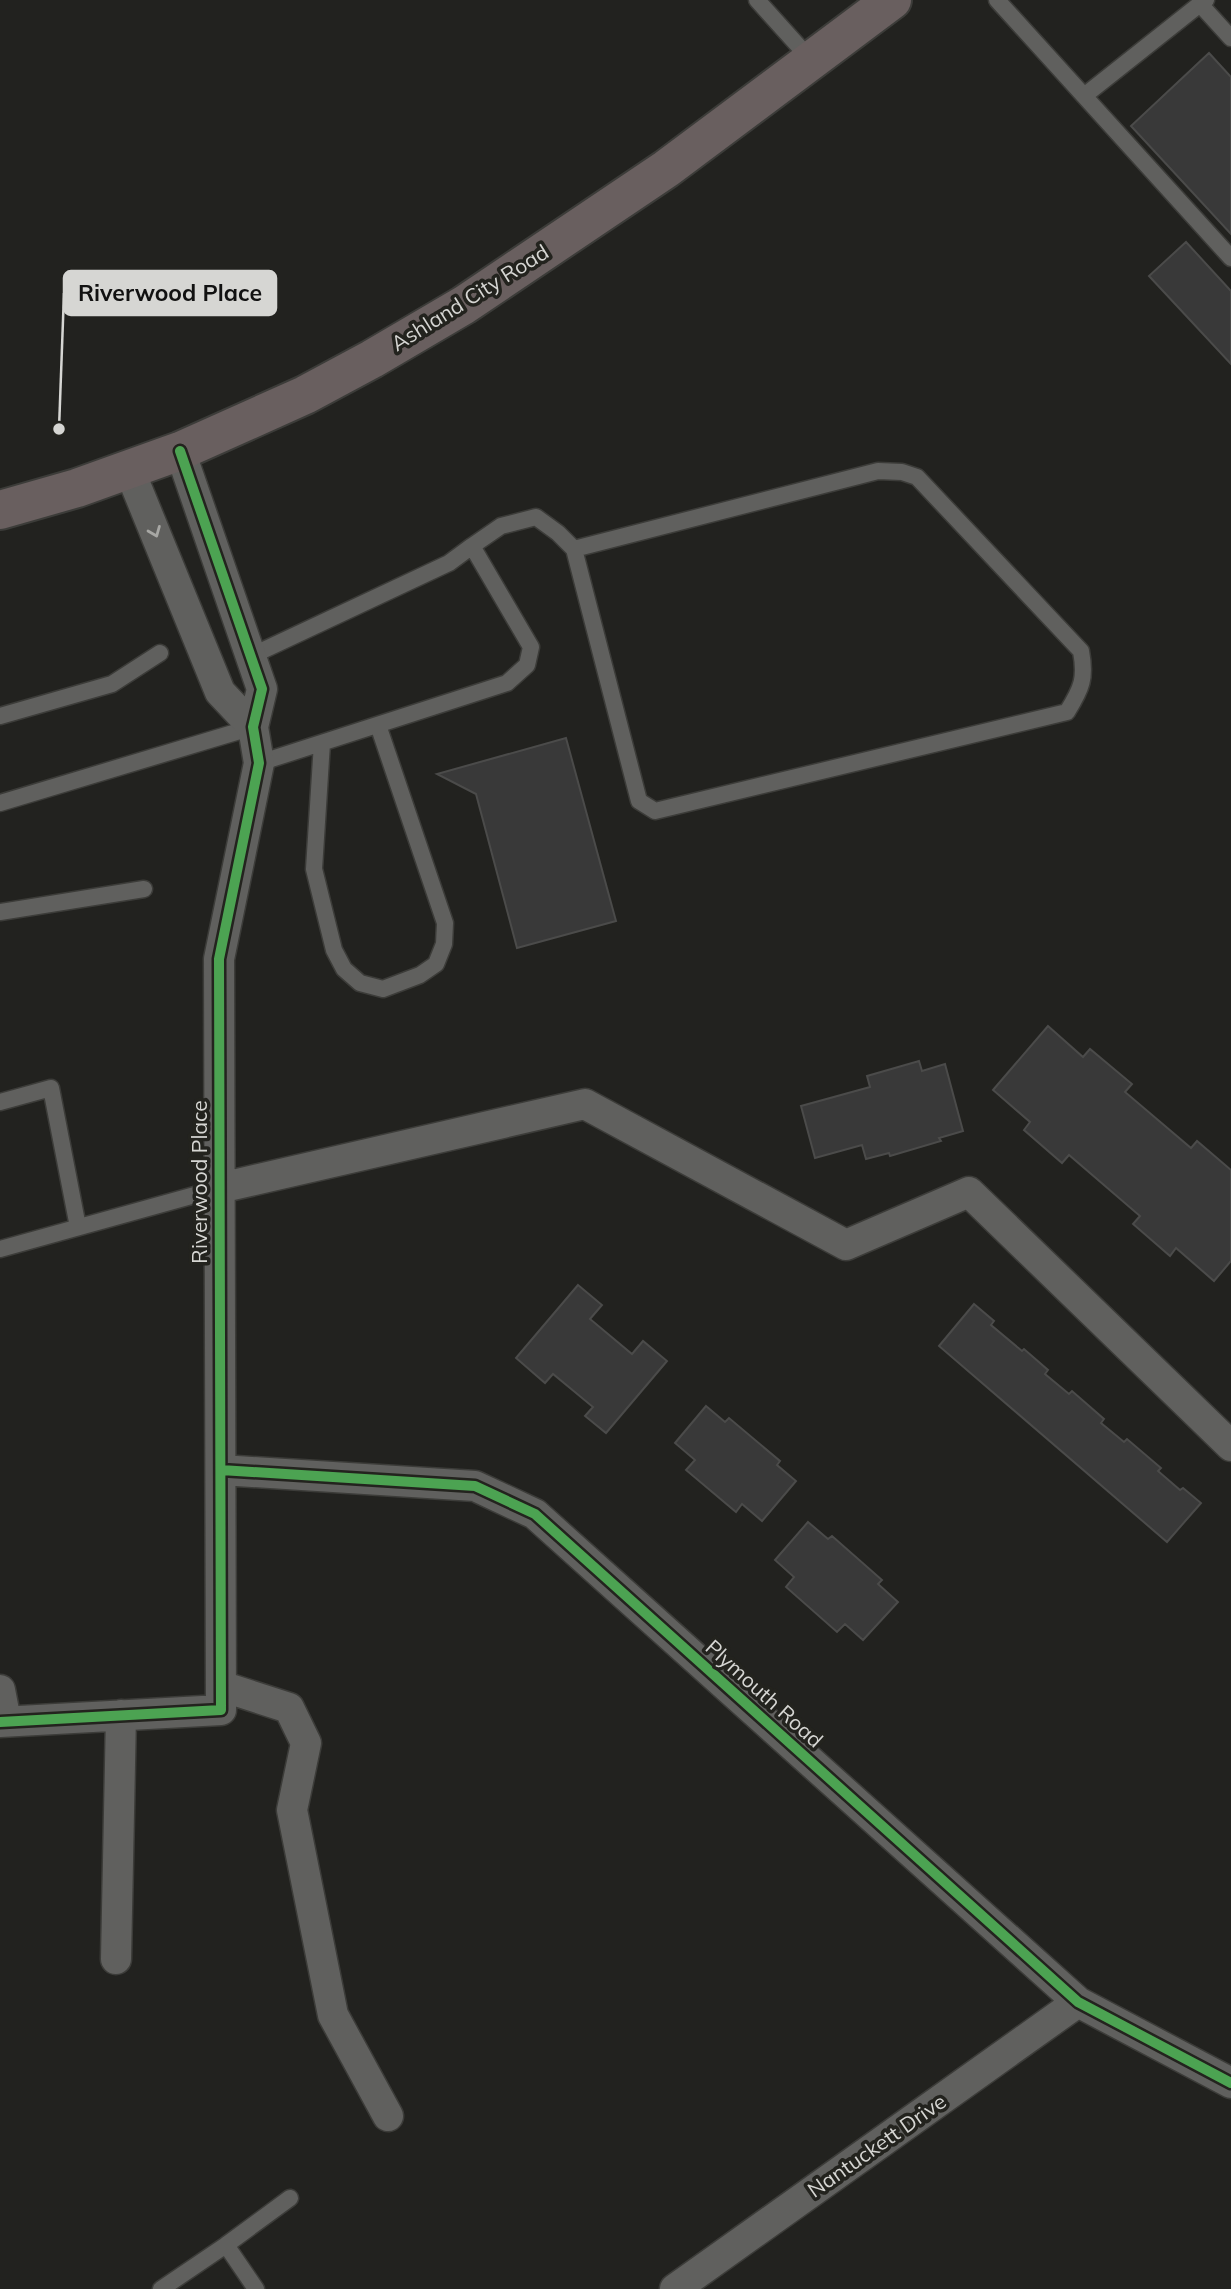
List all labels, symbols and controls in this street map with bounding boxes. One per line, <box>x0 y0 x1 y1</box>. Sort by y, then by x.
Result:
street label: Ashland City Road <box>386 238 553 356</box>
callout: Riverwood Place <box>64 271 276 315</box>
text: Riverwood Place <box>78 278 262 307</box>
one-way arrow <box>146 526 160 538</box>
street label: Riverwood Place <box>186 1100 212 1264</box>
street label: Plymouth Road <box>701 1634 829 1753</box>
street label: Nantuckett Drive <box>802 2088 951 2203</box>

